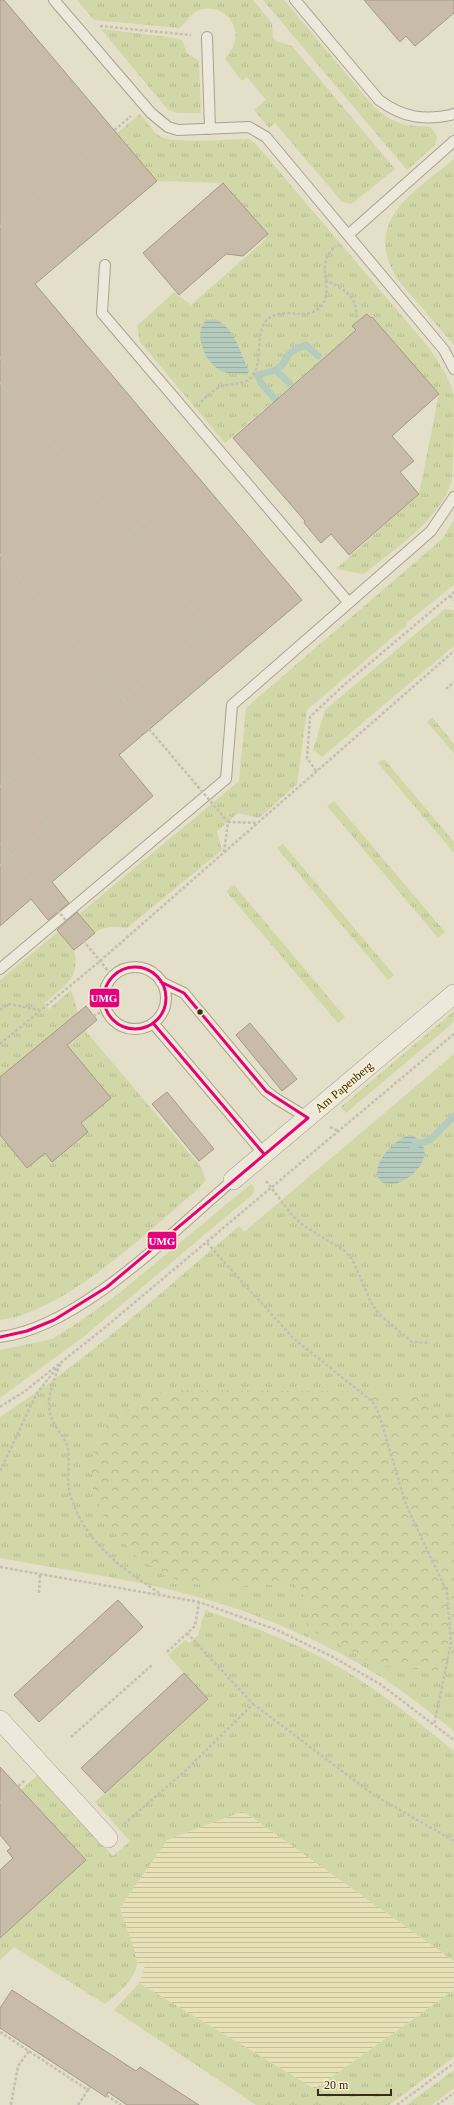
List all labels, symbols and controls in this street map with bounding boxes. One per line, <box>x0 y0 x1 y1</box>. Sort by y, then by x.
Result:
line badge: UMG <box>89 988 120 1008</box>
text: UMG <box>91 992 118 1004</box>
unlabelled marker <box>195 1007 205 1017</box>
street label: Am Papenberg <box>312 1059 376 1115</box>
line badge: UMG <box>147 1231 177 1250</box>
text: UMG <box>149 1235 176 1247</box>
scale bar <box>318 2071 391 2097</box>
text: 20 m <box>324 2078 349 2092</box>

